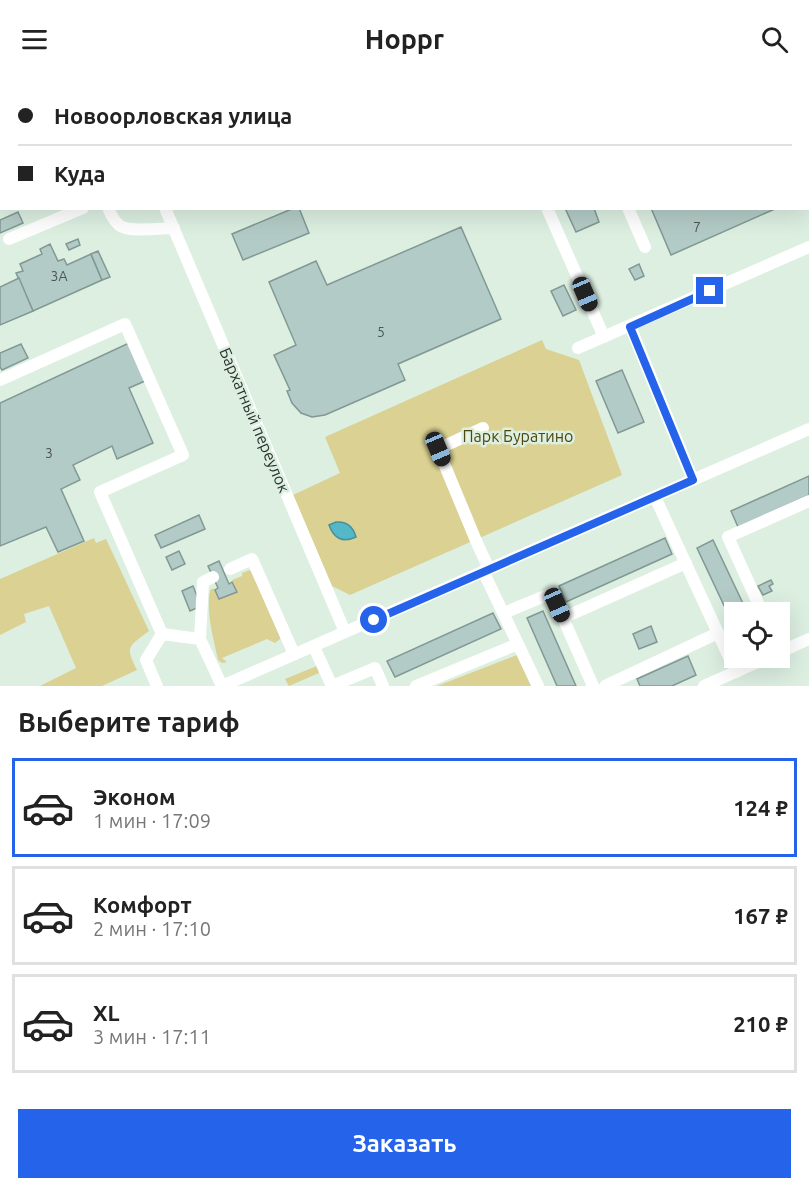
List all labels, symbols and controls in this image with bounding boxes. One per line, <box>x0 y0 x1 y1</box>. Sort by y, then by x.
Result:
icon: menu <box>18 23 51 56</box>
icon: search <box>758 23 791 56</box>
text: Hoppr <box>365 24 444 54</box>
text: Новоорловская улица <box>54 103 292 128</box>
text: Куда <box>54 161 105 186</box>
house number: 7 <box>693 219 701 235</box>
house number: 3А <box>51 268 68 284</box>
car <box>570 274 600 314</box>
route end <box>696 277 723 304</box>
house number: 5 <box>377 324 385 340</box>
street label: Бархатный переулок <box>216 345 294 495</box>
park label: Парк Буратино <box>463 427 573 445</box>
car <box>423 429 453 469</box>
house number: 3 <box>45 445 53 461</box>
car <box>541 585 573 625</box>
map controls <box>724 602 790 668</box>
button: locate <box>724 602 790 668</box>
route start <box>360 606 387 633</box>
text: Выберите тариф <box>18 707 240 737</box>
icon: car <box>21 781 75 835</box>
text: Эконом <box>93 784 175 809</box>
text: 124 ₽ <box>733 795 788 820</box>
text: 1 мин · 17:09 <box>93 809 211 832</box>
icon: car <box>21 889 75 943</box>
text: Комфорт <box>93 892 192 917</box>
text: 167 ₽ <box>733 903 788 928</box>
text: 2 мин · 17:10 <box>93 917 211 940</box>
icon: car <box>21 997 75 1051</box>
text: XL <box>93 1000 120 1025</box>
text: 210 ₽ <box>733 1011 788 1036</box>
text: 3 мин · 17:11 <box>93 1025 211 1048</box>
button: Заказать <box>18 1109 791 1178</box>

